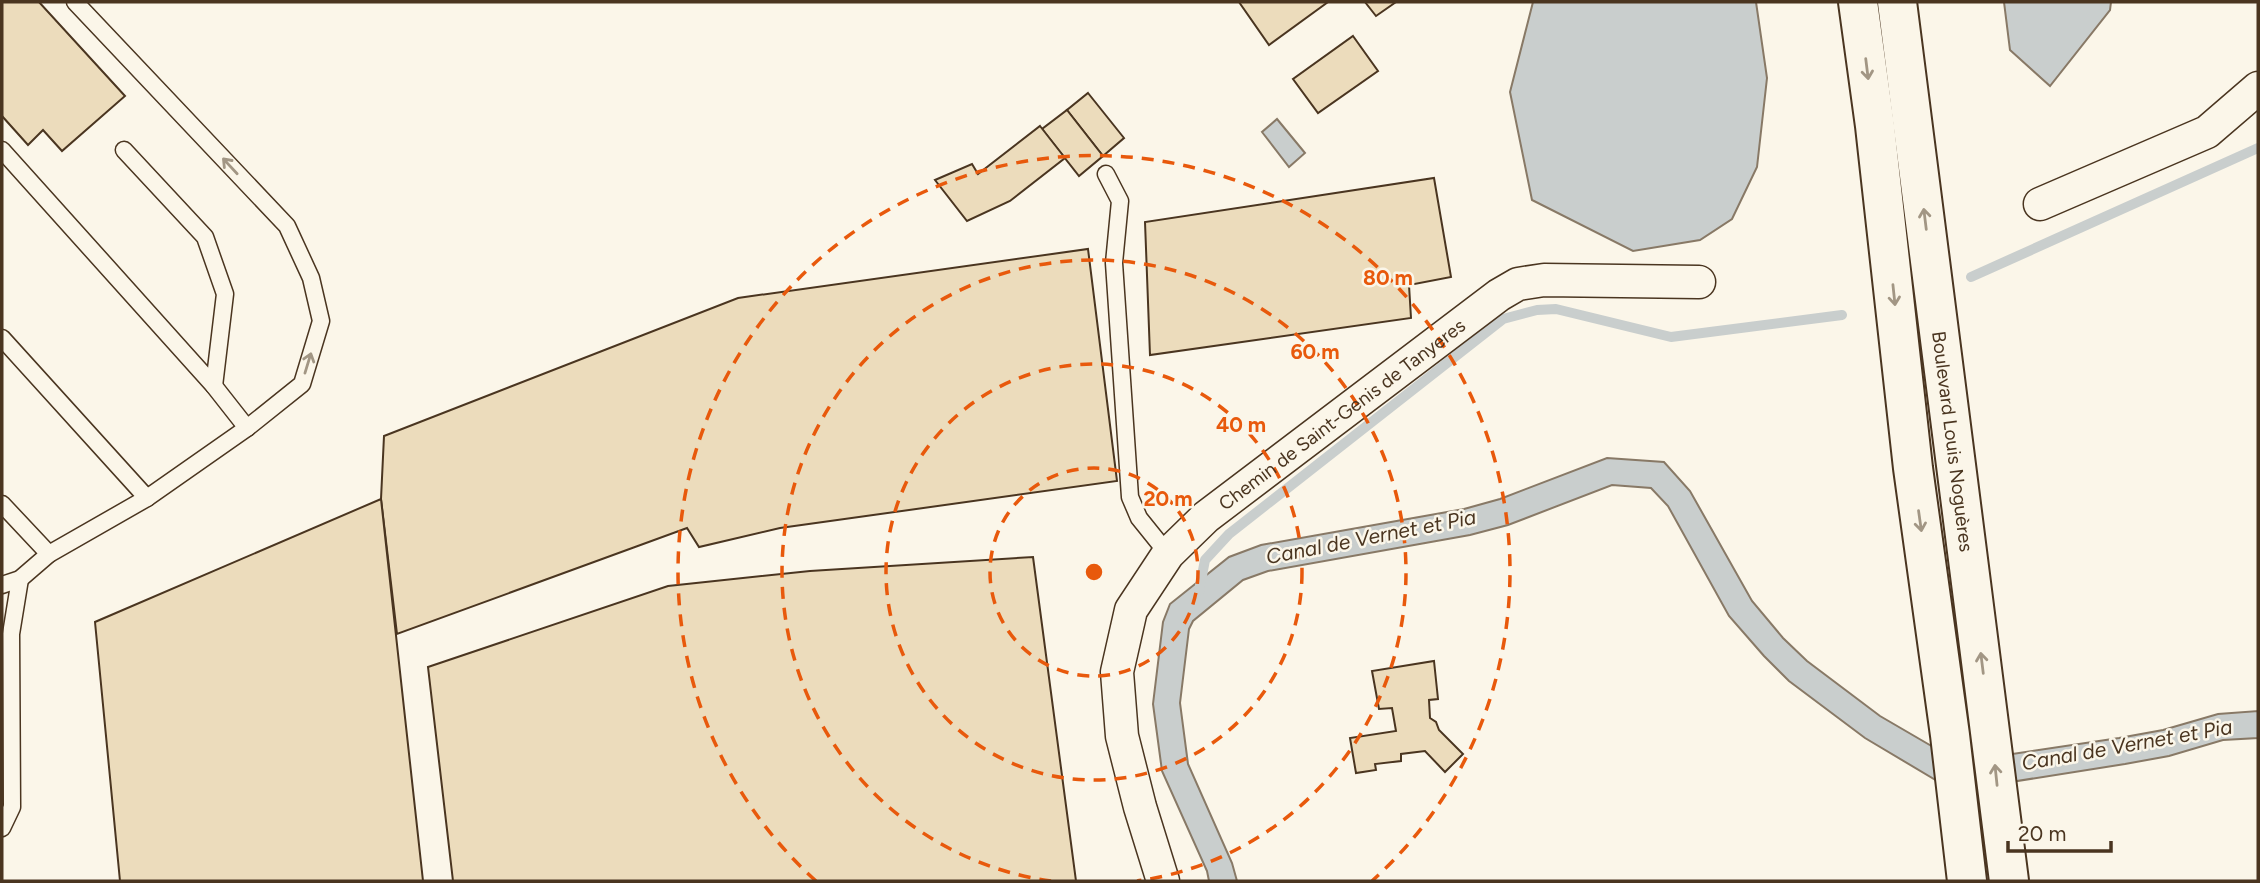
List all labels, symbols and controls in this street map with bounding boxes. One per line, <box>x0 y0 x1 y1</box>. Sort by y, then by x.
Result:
one-way arrow <box>1861 58 1874 80</box>
one-way arrow <box>222 158 239 175</box>
one-way arrow <box>1919 208 1932 231</box>
text: 80 m <box>1363 265 1413 290</box>
one-way arrow <box>1887 284 1900 306</box>
street label: Chemin de Saint-Genis de Tanyeres <box>1214 314 1470 515</box>
street label: Boulevard Louis Noguères <box>1927 330 1978 553</box>
text: 60 m <box>1290 339 1340 364</box>
one-way arrow <box>303 352 316 374</box>
text: 40 m <box>1216 412 1266 437</box>
text: 20 m <box>1143 486 1193 511</box>
water label: Canal de Vernet et Pia <box>1264 504 1478 569</box>
one-way arrow <box>1914 509 1927 532</box>
centre of rings <box>1082 560 1106 584</box>
one-way arrow <box>1976 653 1989 675</box>
water label: Canal de Vernet et Pia <box>2020 714 2234 775</box>
one-way arrow <box>1989 764 2002 787</box>
scale bar <box>2008 810 2111 854</box>
text: 20 m <box>2018 821 2066 846</box>

